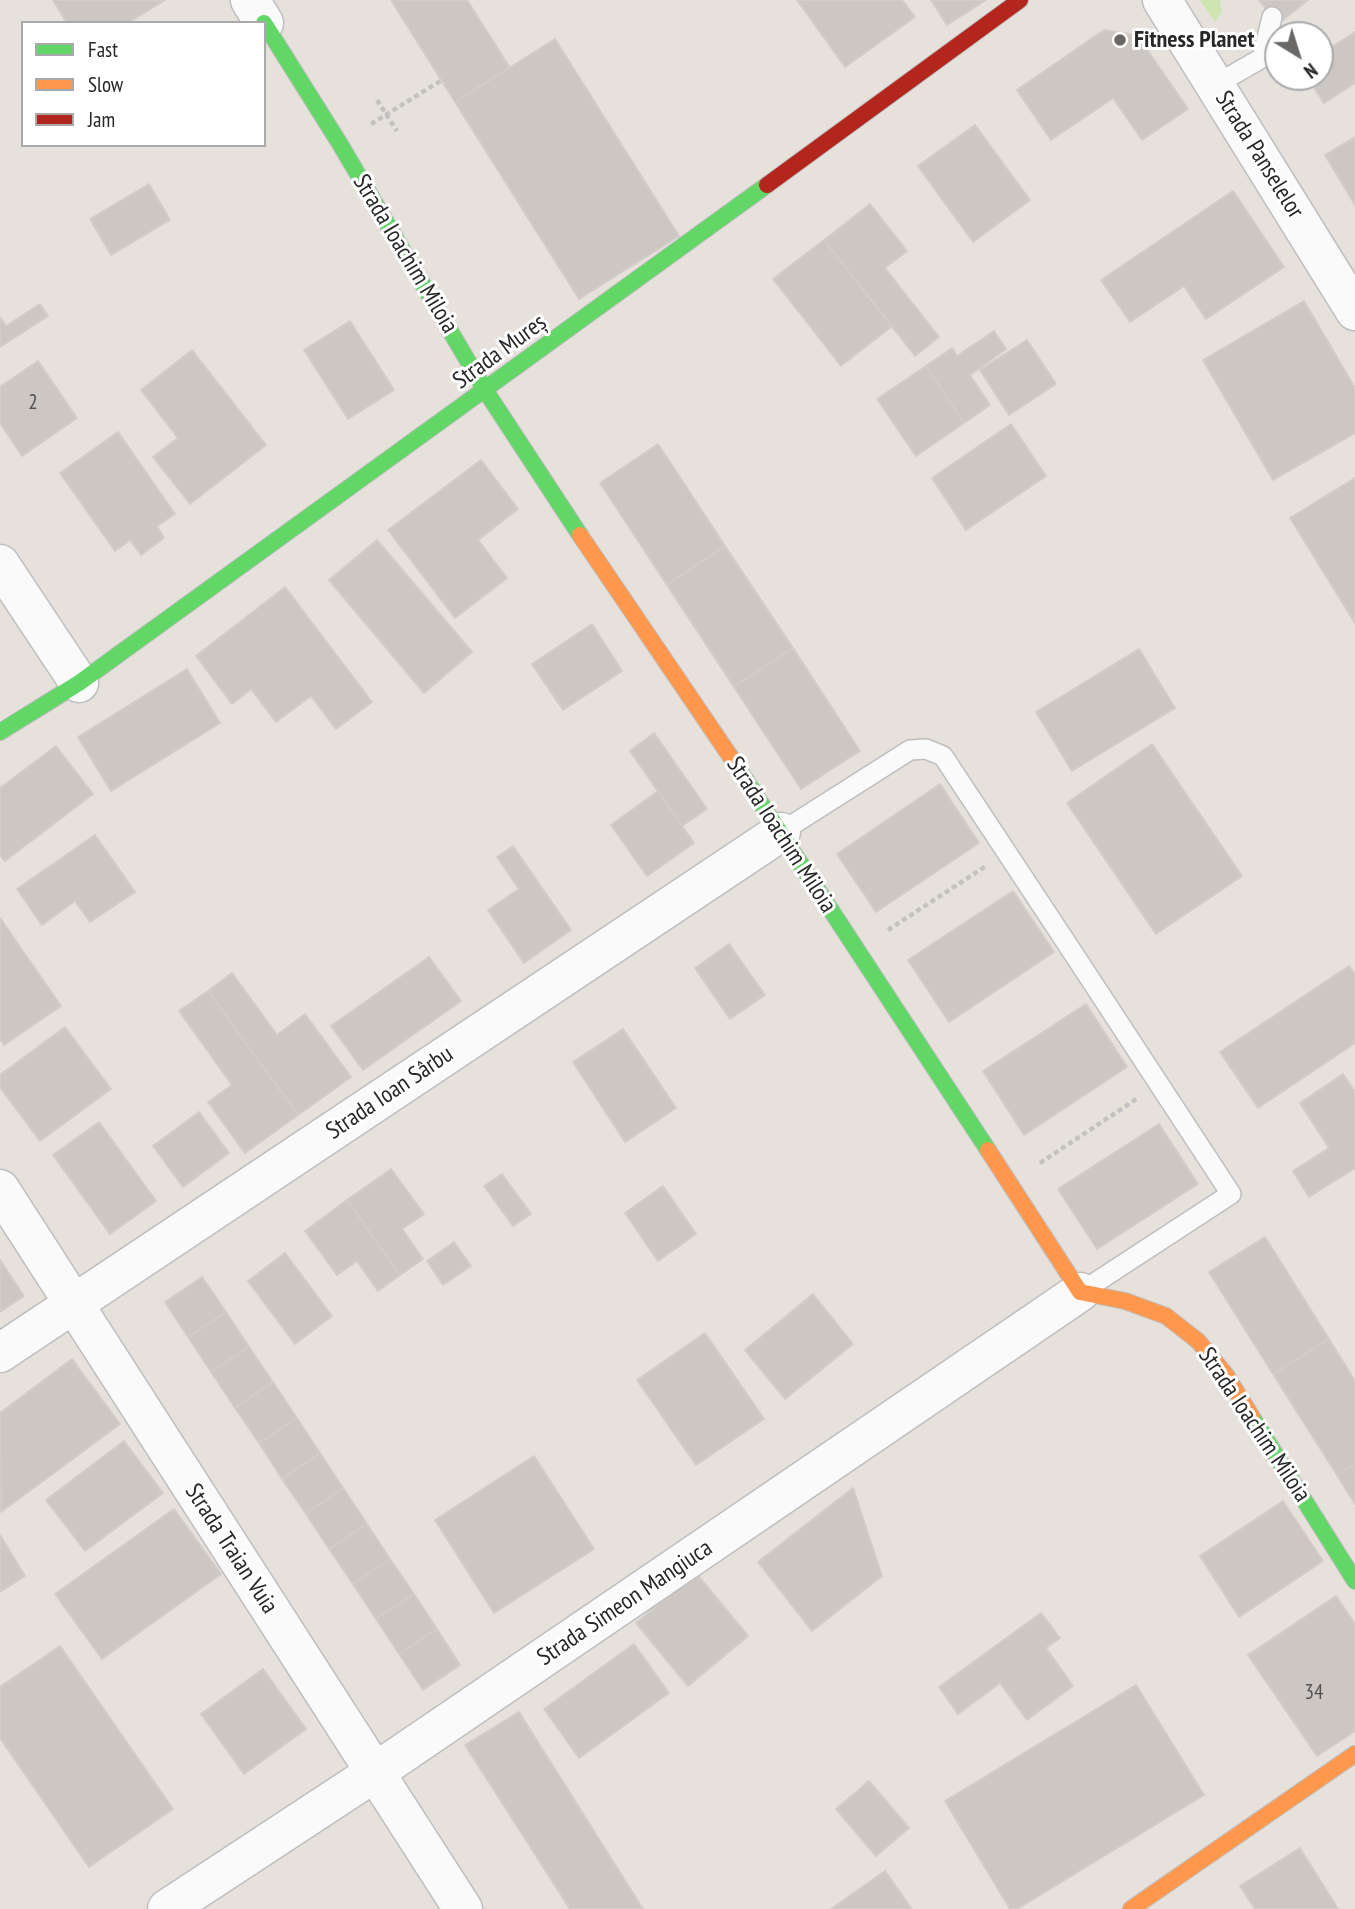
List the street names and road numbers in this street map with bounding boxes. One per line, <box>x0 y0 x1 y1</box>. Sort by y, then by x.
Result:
street label: Strada Panselelor <box>1209 86 1309 224</box>
street label: Strada Ioachim Miloia <box>346 169 464 339</box>
street label: Strada Mureș <box>448 308 552 396</box>
street label: Strada Ioachim Miloia <box>720 752 842 918</box>
street label: Strada Ioan Sârbu <box>321 1040 459 1146</box>
street label: Strada Ioachim Miloia <box>1192 1342 1316 1508</box>
street label: Strada Traian Vuia <box>178 1479 284 1619</box>
street label: Strada Simeon Mangiuca <box>532 1534 718 1672</box>

